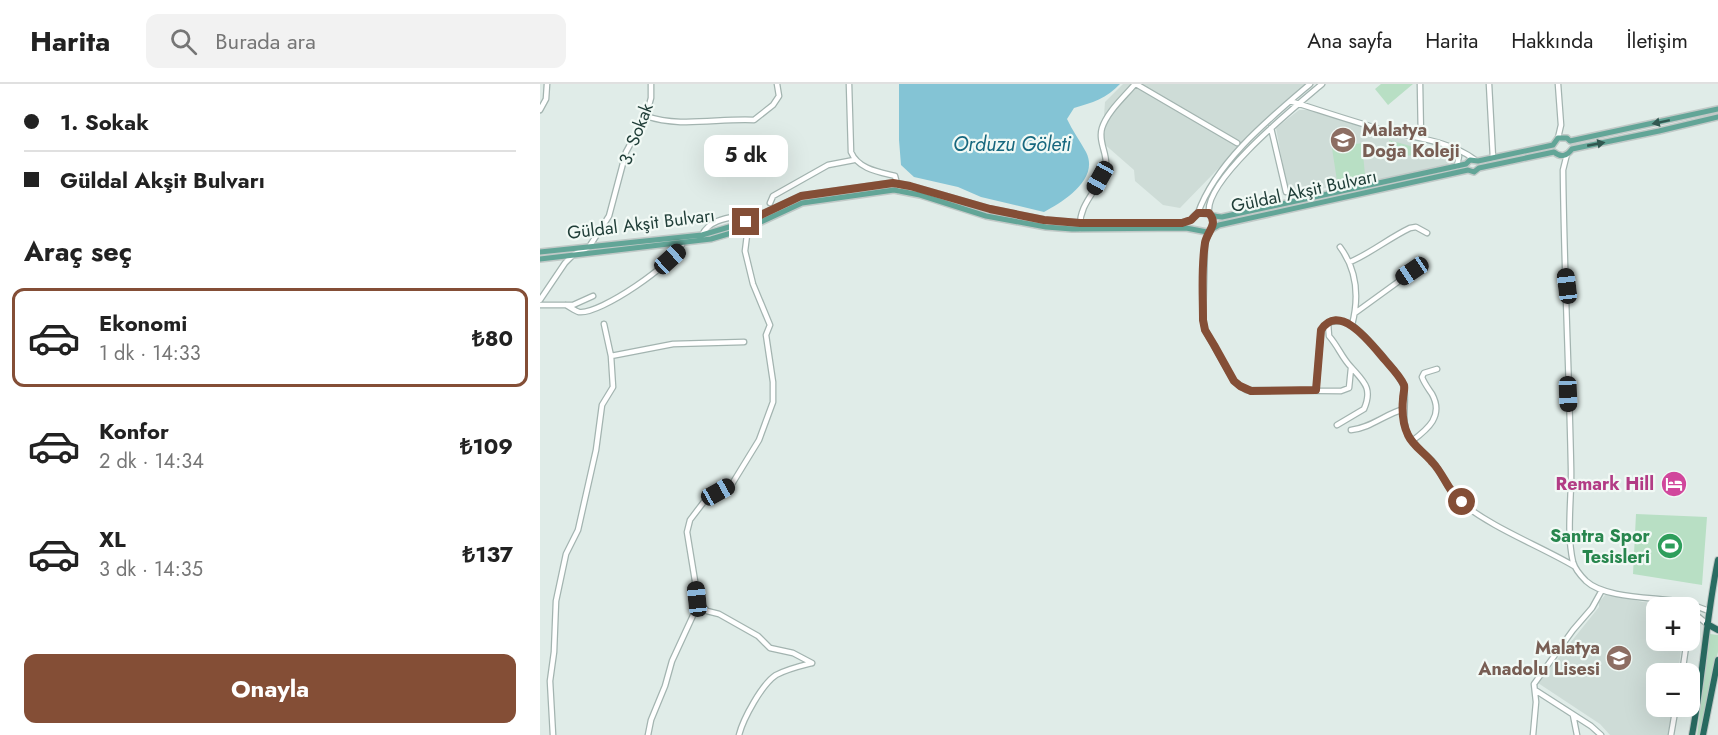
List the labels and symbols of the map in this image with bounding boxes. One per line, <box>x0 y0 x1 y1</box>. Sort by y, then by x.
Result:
street label: 3. Sokak <box>612 99 660 169</box>
place label: Malatya Doğa Koleji <box>1362 117 1460 164</box>
one-way arrow <box>1651 118 1670 127</box>
school or university icon: Malatya Doğa Koleji <box>1328 125 1358 155</box>
water label: Orduzu Göleti <box>953 130 1072 159</box>
callout: 5 dk <box>704 135 788 177</box>
one-way arrow <box>1586 139 1605 148</box>
car <box>1083 158 1117 198</box>
street label: Güldal Akşit Bulvarı <box>1229 163 1379 219</box>
street label: Güldal Akşit Bulvarı <box>566 202 716 246</box>
route end <box>732 208 759 235</box>
car <box>651 240 689 278</box>
car <box>1392 253 1432 289</box>
car <box>1556 267 1578 305</box>
car <box>1558 376 1578 412</box>
hotel icon: Remark Hill <box>1659 469 1689 499</box>
place label: Remark Hill <box>1556 471 1654 497</box>
car <box>698 475 738 509</box>
route start <box>1448 488 1475 515</box>
place label: Santra Spor Tesisleri <box>1550 523 1651 570</box>
sports icon: Santra Spor Tesisleri <box>1655 531 1685 561</box>
car <box>686 580 708 618</box>
place label: Malatya Anadolu Lisesi <box>1477 635 1600 682</box>
school or university icon: Malatya Anadolu Lisesi <box>1604 643 1634 673</box>

